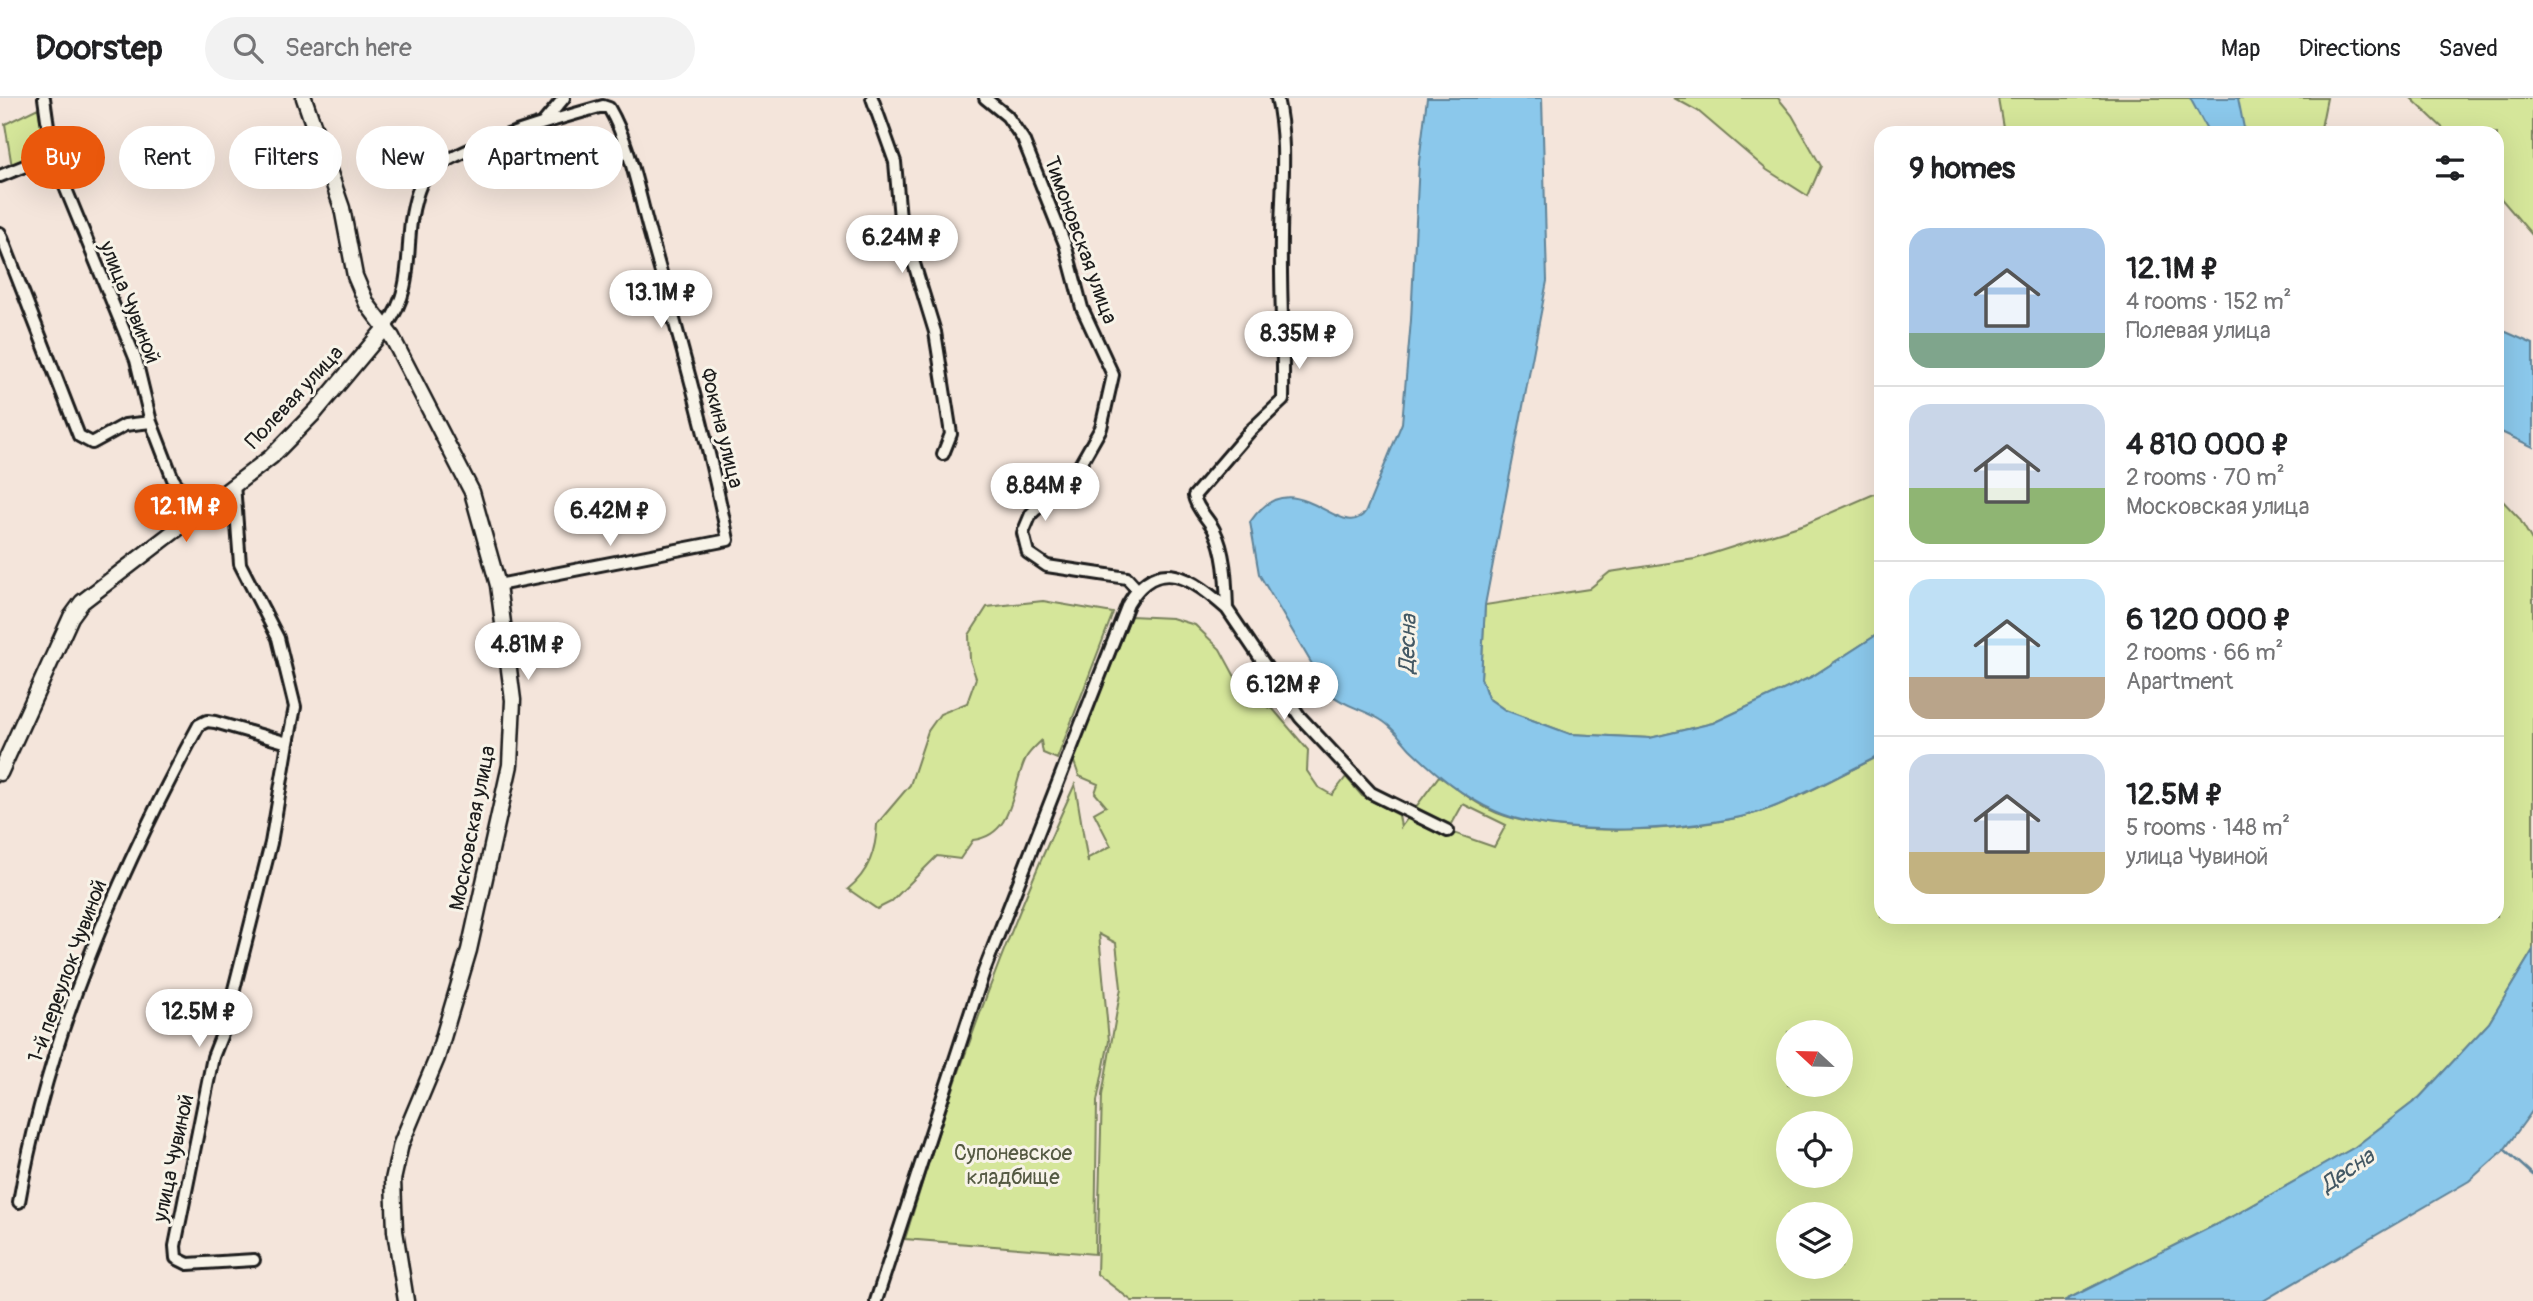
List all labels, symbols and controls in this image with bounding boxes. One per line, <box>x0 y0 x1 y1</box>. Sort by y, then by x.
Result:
search box <box>205 17 695 80</box>
text: Doorstep <box>35 28 163 69</box>
icon: search <box>229 29 267 67</box>
text: Search here <box>285 32 412 64</box>
text: Map <box>2221 34 2261 63</box>
text: Directions <box>2299 34 2400 63</box>
text: Saved <box>2438 34 2498 63</box>
chip: Buy <box>21 126 105 189</box>
chip: Rent <box>119 126 215 189</box>
chip: Filters <box>229 126 342 189</box>
chip: New <box>356 126 449 189</box>
chip: Apartment <box>463 126 623 189</box>
icon: filters <box>2431 149 2469 187</box>
text: 9 homes <box>1909 150 2015 187</box>
street label: Тимоновская улица <box>1038 153 1123 328</box>
pin: 6.24M ₽ <box>837 216 967 275</box>
text: 6.24M ₽ <box>862 223 942 252</box>
street label: улица Чувиной <box>92 236 166 367</box>
text: 12.1M ₽ <box>2126 250 2219 287</box>
icon: home <box>1965 256 2049 340</box>
pin: 13.1M ₽ <box>596 271 726 330</box>
text: 13.1M ₽ <box>625 278 697 307</box>
text: 4 rooms · 152 m² <box>2126 287 2292 316</box>
pin: 8.35M ₽ <box>1234 312 1364 371</box>
text: Полевая улица <box>2126 316 2271 345</box>
text: 8.35M ₽ <box>1260 319 1338 348</box>
street label: Полевая улица <box>239 340 349 455</box>
street label: Фокина улица <box>694 365 749 491</box>
text: 4 810 000 ₽ <box>2126 426 2290 463</box>
icon: home <box>1965 432 2049 516</box>
text: 2 rooms · 70 m² <box>2126 463 2285 492</box>
pin: 8.84M ₽ <box>980 464 1110 523</box>
text: 8.84M ₽ <box>1007 471 1083 500</box>
pin: 12.1M ₽ <box>121 484 251 544</box>
pin: 6.42M ₽ <box>545 489 675 548</box>
text: 12.1M ₽ <box>150 492 222 521</box>
text: Московская улица <box>2126 492 2309 521</box>
text: 6.42M ₽ <box>570 496 650 525</box>
text: 6 120 000 ₽ <box>2126 601 2291 638</box>
icon: home <box>1965 607 2049 691</box>
water label: Десна <box>1392 613 1423 675</box>
pin: 4.81M ₽ <box>463 622 593 682</box>
text: 4.81M ₽ <box>491 630 565 659</box>
text: 2 rooms · 66 m² <box>2126 638 2283 667</box>
pin: 6.12M ₽ <box>1219 662 1349 722</box>
text: Apartment <box>2126 667 2233 696</box>
text: 6.12M ₽ <box>1246 670 1322 699</box>
street label: Московская улица <box>443 743 502 913</box>
text: 12.5M ₽ <box>2126 776 2223 813</box>
icon: home <box>1965 782 2049 866</box>
text: 5 rooms · 148 m² <box>2126 813 2290 842</box>
text: улица Чувиной <box>2126 842 2268 871</box>
street label: 1-й переулок Чувиной <box>22 876 113 1066</box>
pin: 12.5M ₽ <box>134 990 264 1049</box>
text: 12.5M ₽ <box>162 997 236 1026</box>
north arrow <box>1776 1020 1853 1097</box>
map controls <box>1776 1020 1853 1279</box>
street label: улица Чувиной <box>147 1092 200 1225</box>
button: locate <box>1776 1111 1853 1188</box>
park label: Супоневское кладбище <box>954 1140 1073 1191</box>
water label: Десна <box>2314 1141 2381 1199</box>
button: layers <box>1776 1202 1853 1279</box>

